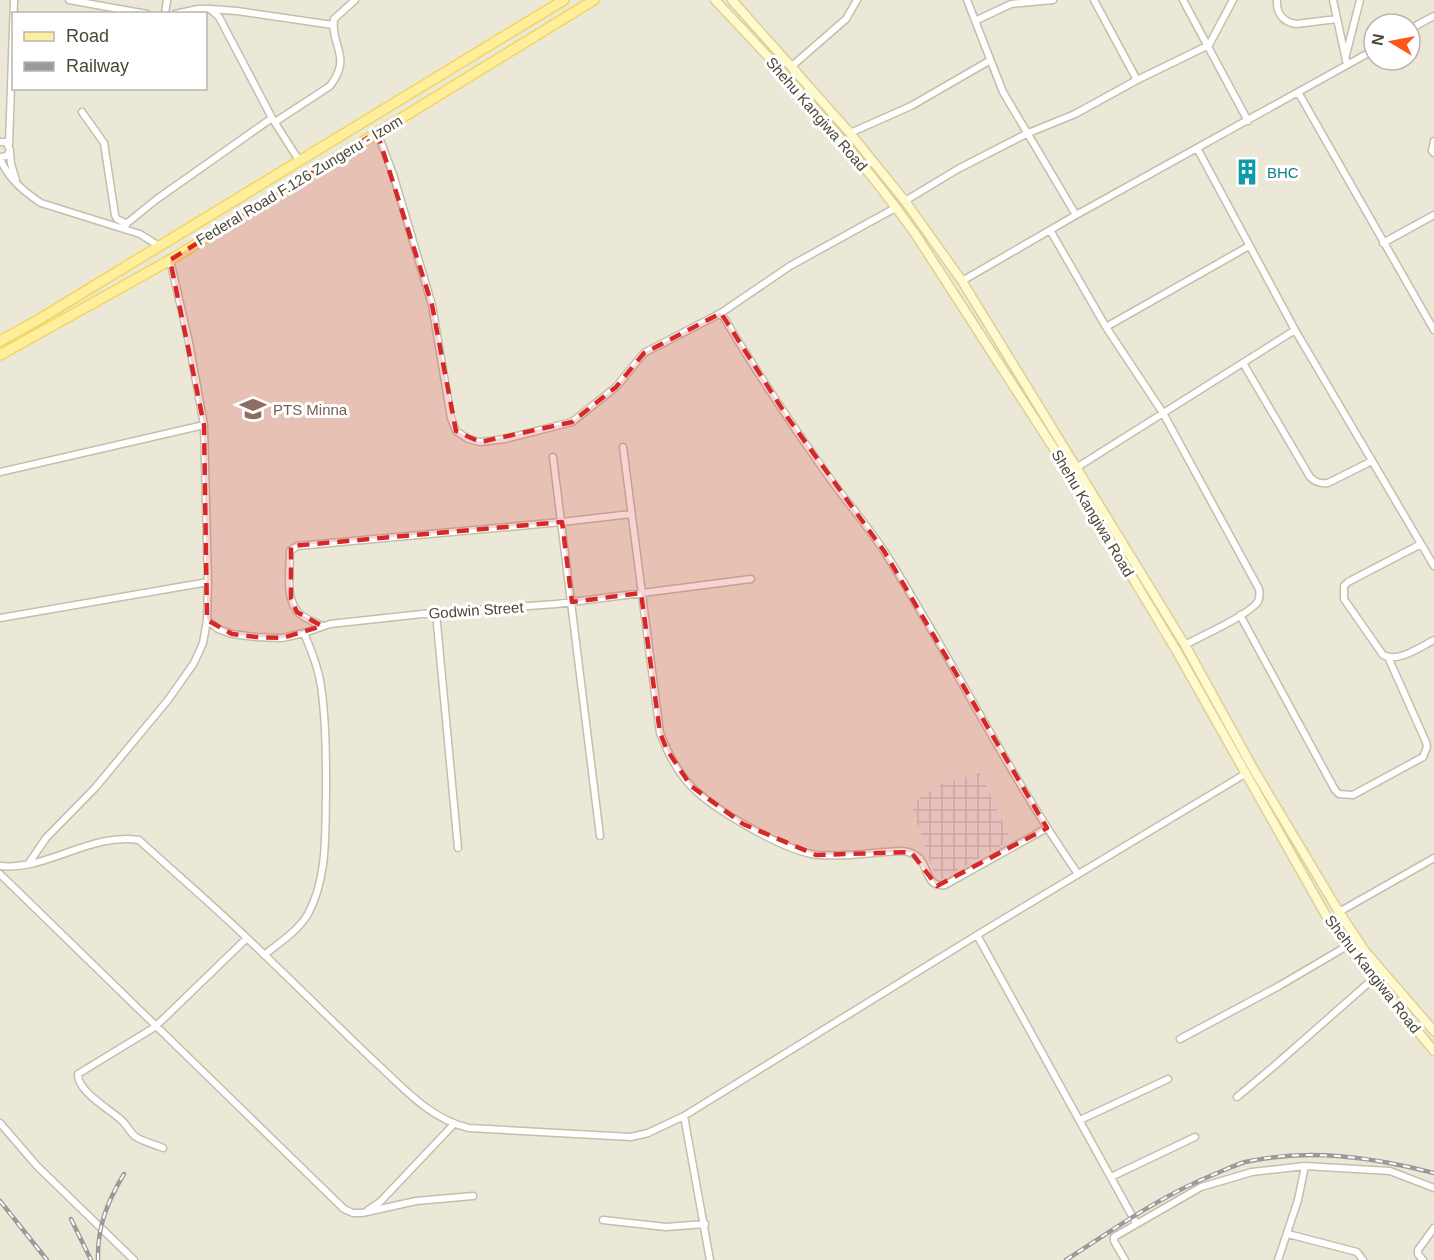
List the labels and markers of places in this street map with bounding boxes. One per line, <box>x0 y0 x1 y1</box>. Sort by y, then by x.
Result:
building icon: BHC <box>1232 157 1262 187</box>
place label: BHC <box>1267 164 1299 181</box>
school or university icon: PTS Minna <box>238 394 268 424</box>
place label: PTS Minna <box>273 401 348 418</box>

